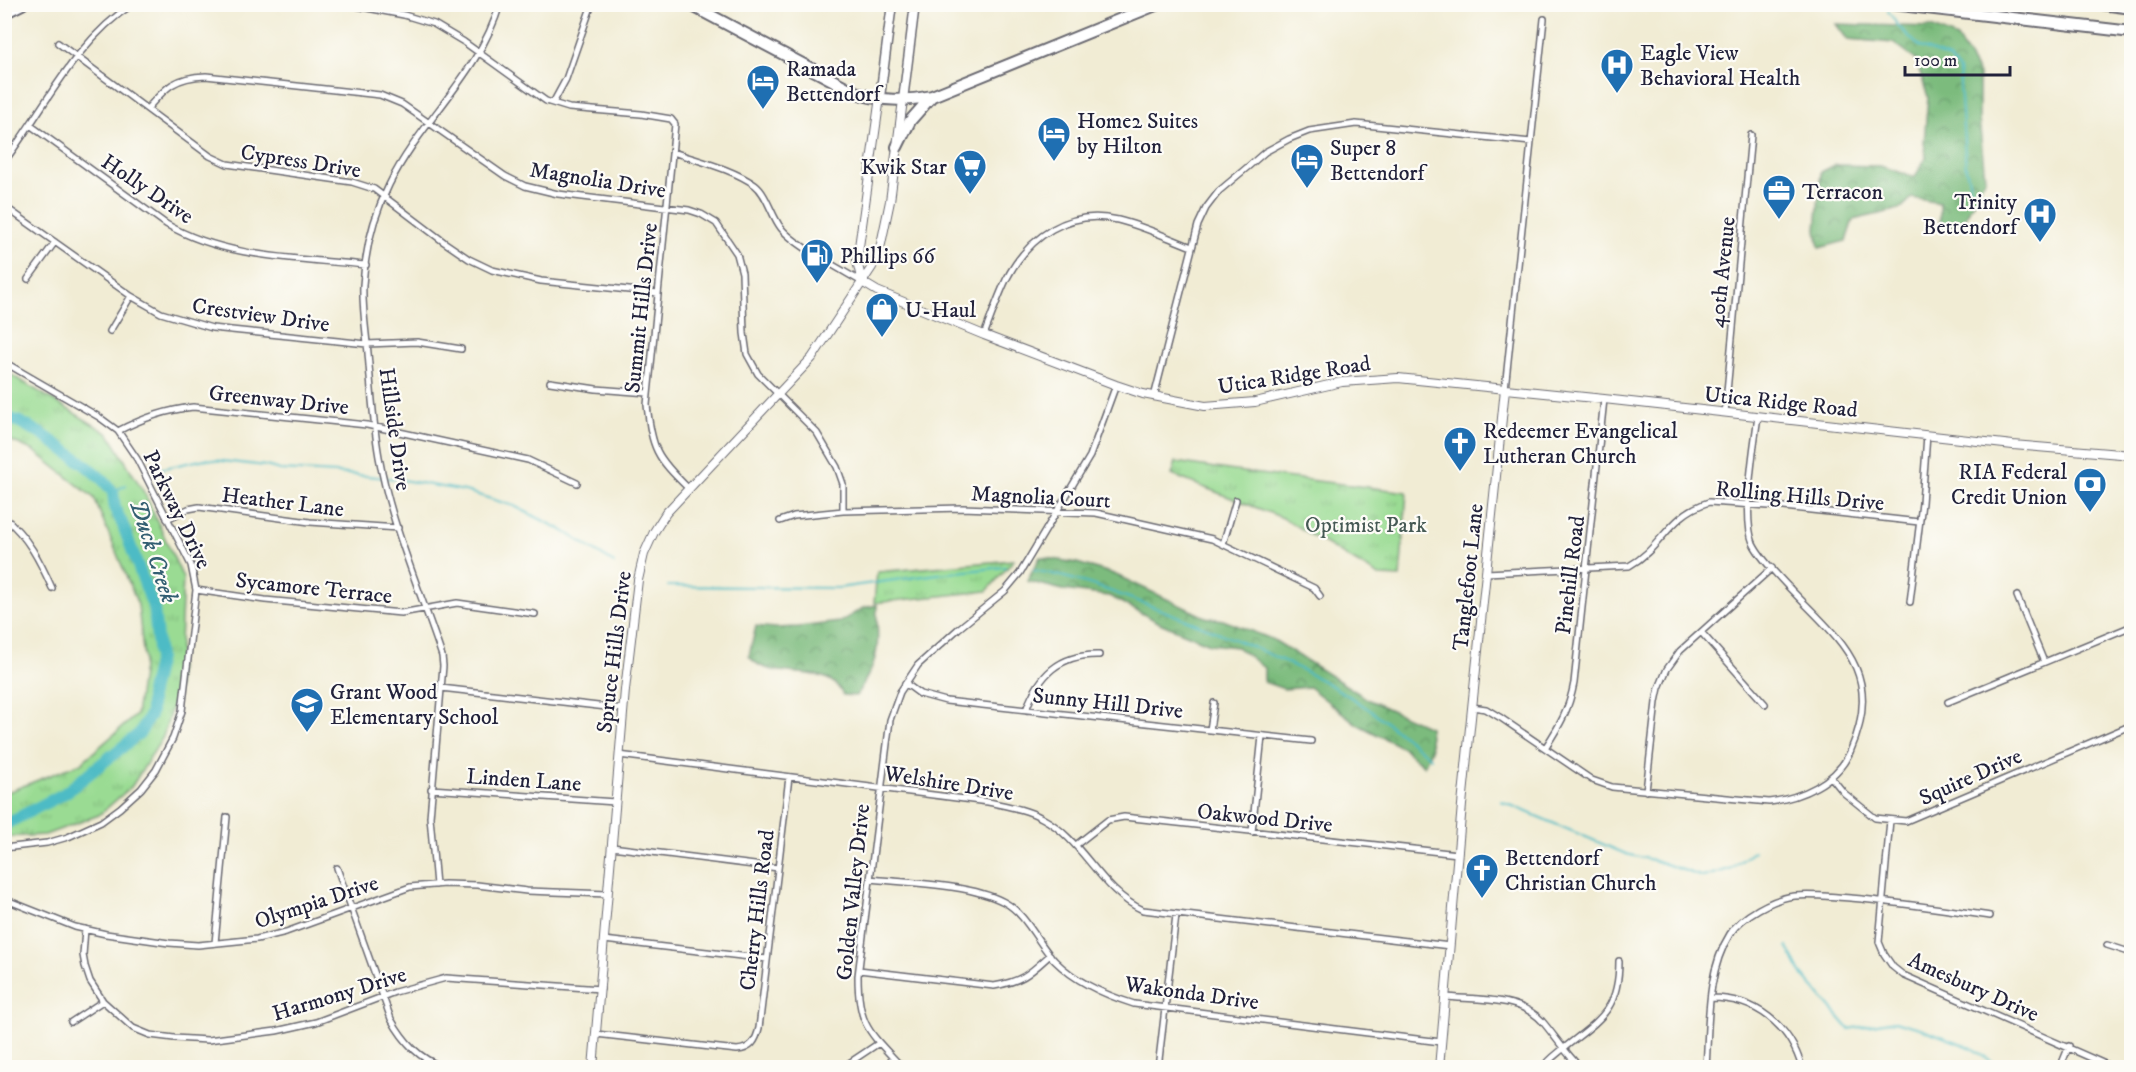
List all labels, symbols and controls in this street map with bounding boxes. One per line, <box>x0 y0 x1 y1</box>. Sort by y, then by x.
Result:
scale bar <box>1905 39 2010 77</box>
place label: Eagle View Behavioral Health <box>1640 40 1801 92</box>
hospital icon: Eagle View Behavioral Health <box>1599 47 1635 94</box>
text: 100 m <box>1914 50 1957 72</box>
place label: Ramada Bettendorf <box>786 56 884 108</box>
hotel icon: Ramada Bettendorf <box>745 63 781 110</box>
place label: Home2 Suites by Hilton <box>1077 108 1198 160</box>
hotel icon: Home2 Suites by Hilton <box>1036 115 1072 162</box>
place label: Super 8 Bettendorf <box>1330 135 1428 187</box>
street label: Cypress Drive <box>239 139 363 184</box>
hotel icon: Super 8 Bettendorf <box>1289 142 1325 189</box>
street label: Holly Drive <box>96 148 199 230</box>
supermarket icon: Kwik Star <box>952 148 988 195</box>
place label: Kwik Star <box>861 154 948 181</box>
street label: Magnolia Drive <box>528 156 668 205</box>
office icon: Terracon <box>1761 173 1797 220</box>
place label: Terracon <box>1802 179 1883 206</box>
place label: Trinity Bettendorf <box>1923 189 2021 241</box>
hospital icon: Trinity Bettendorf <box>2022 196 2058 243</box>
street label: 40th Avenue <box>1703 215 1742 329</box>
street label: Summit Hills Drive <box>619 222 664 395</box>
fuel station icon: Phillips 66 <box>799 237 835 284</box>
place label: Phillips 66 <box>840 243 936 270</box>
shop icon: U-Haul <box>864 291 900 338</box>
street label: Crestview Drive <box>190 292 331 338</box>
place label: U-Haul <box>905 297 976 324</box>
street label: Utica Ridge Road <box>1216 350 1373 401</box>
street label: Hillside Drive <box>373 366 417 493</box>
street label: Greenway Drive <box>208 380 350 421</box>
street label: Utica Ridge Road <box>1703 381 1859 424</box>
place label: Redeemer Evangelical Lutheran Church <box>1483 418 1678 470</box>
church icon: Redeemer Evangelical Lutheran Church <box>1442 425 1478 472</box>
street label: Parkway Drive <box>136 446 217 573</box>
place label: RIA Federal Credit Union <box>1951 459 2068 511</box>
bank icon: RIA Federal Credit Union <box>2072 466 2108 513</box>
street label: Rolling Hills Drive <box>1714 476 1885 517</box>
street label: Magnolia Court <box>970 480 1111 515</box>
street label: Heather Lane <box>220 482 345 523</box>
water label: Duck Creek <box>122 496 184 607</box>
street label: Tanglefoot Lane <box>1447 502 1490 652</box>
park label: Optimist Park <box>1305 512 1427 539</box>
street label: Pinehill Road <box>1550 514 1591 636</box>
street label: Sycamore Terrace <box>234 567 394 610</box>
street label: Spruce Hills Drive <box>591 570 638 735</box>
place label: Grant Wood Elementary School <box>330 679 499 731</box>
street label: Sunny Hill Drive <box>1031 682 1184 725</box>
school or university icon: Grant Wood Elementary School <box>289 686 325 733</box>
street label: Squire Drive <box>1915 743 2026 812</box>
street label: Welshire Drive <box>881 760 1015 807</box>
street label: Linden Lane <box>466 763 582 798</box>
street label: Oakwood Drive <box>1196 798 1334 839</box>
street label: Golden Valley Drive <box>831 803 876 982</box>
street label: Cherry Hills Road <box>734 828 781 992</box>
place label: Bettendorf Christian Church <box>1505 845 1657 897</box>
church icon: Bettendorf Christian Church <box>1464 852 1500 899</box>
street label: Olympia Drive <box>251 870 382 935</box>
street label: Amesbury Drive <box>1904 947 2043 1028</box>
street label: Harmony Drive <box>269 961 410 1028</box>
street label: Wakonda Drive <box>1122 971 1261 1016</box>

